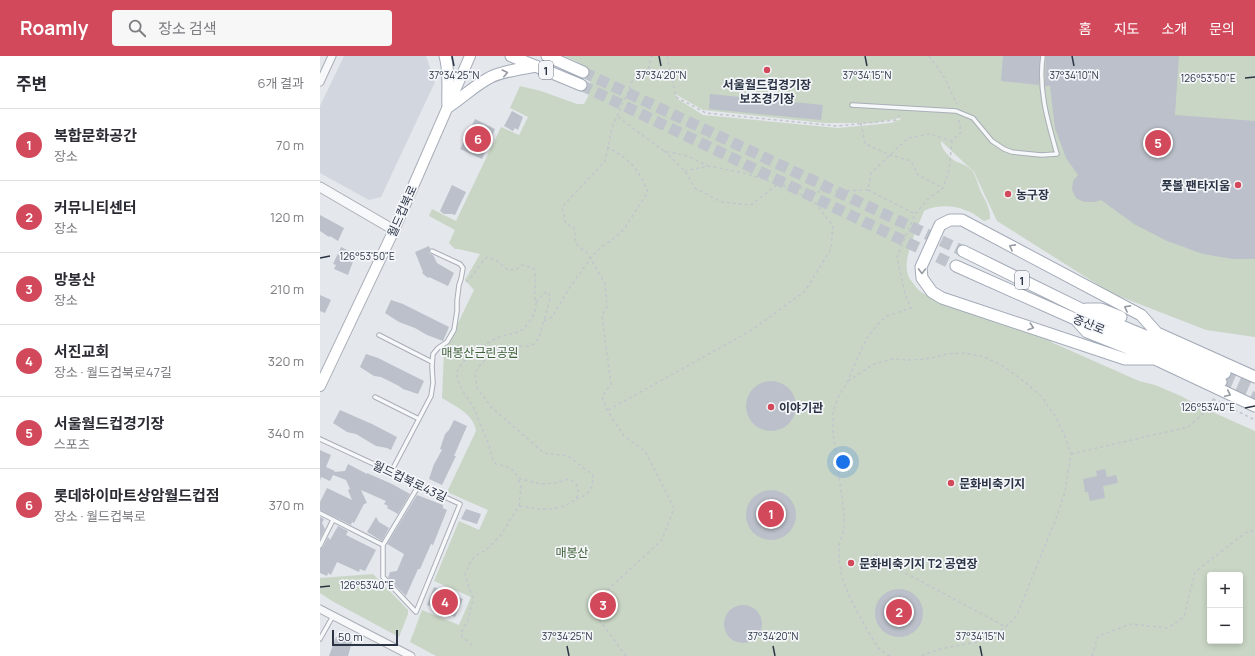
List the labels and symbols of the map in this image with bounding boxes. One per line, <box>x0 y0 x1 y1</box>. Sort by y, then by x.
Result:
road number: 1 <box>539 61 553 79</box>
marker: 서울월드컵경기장 보조경기장 <box>762 65 772 75</box>
text: 37°34'25"N <box>429 68 479 82</box>
text: 37°34'20"N <box>636 68 687 82</box>
text: 37°34'15"N <box>843 68 892 82</box>
text: 37°34'10"N <box>1049 68 1099 82</box>
one-way arrow <box>502 69 508 77</box>
text: 126°53'50"E <box>1180 71 1236 85</box>
place label: 서울월드컵경기장 보조경기장 <box>723 76 811 107</box>
pin: 6 <box>465 124 491 154</box>
pin: 5 <box>1145 128 1171 158</box>
place label: 풋볼 팬타지움 <box>1161 177 1230 194</box>
marker: 풋볼 팬타지움 <box>1233 180 1243 190</box>
street label: 월드컵북로 <box>383 182 421 240</box>
place label: 농구장 <box>1016 186 1049 203</box>
marker: 농구장 <box>1003 189 1013 199</box>
one-way arrow <box>1009 244 1017 252</box>
text: 126°53'50"E <box>339 249 395 263</box>
one-way arrow <box>918 268 926 274</box>
road number: 1 <box>1015 271 1029 289</box>
one-way arrow <box>1124 305 1131 313</box>
street label: 증산로 <box>1070 310 1108 338</box>
one-way arrow <box>1027 322 1034 331</box>
park label: 매봉산근린공원 <box>441 344 519 361</box>
one-way arrow <box>1224 389 1232 397</box>
place label: 이야기관 <box>779 399 823 416</box>
text: 126°53'40"E <box>1181 400 1235 414</box>
marker: 이야기관 <box>766 402 776 412</box>
your location <box>833 452 853 472</box>
street label: 월드컵북로43길 <box>370 456 450 506</box>
place label: 문화비축기지 <box>959 475 1025 492</box>
marker: 문화비축기지 <box>946 478 956 488</box>
pin: 1 <box>758 499 784 529</box>
park label: 매봉산 <box>555 544 589 561</box>
place label: 문화비축기지 T2 공연장 <box>859 555 978 572</box>
marker: 문화비축기지 T2 공연장 <box>846 558 856 568</box>
text: 126°53'40"E <box>340 578 394 592</box>
pin: 4 <box>432 587 458 617</box>
pin: 3 <box>590 590 616 620</box>
pin: 2 <box>886 597 912 627</box>
scale bar <box>332 628 398 647</box>
text: 37°34'25"N <box>542 629 592 643</box>
text: 37°34'20"N <box>748 629 799 643</box>
text: 37°34'15"N <box>956 629 1005 643</box>

